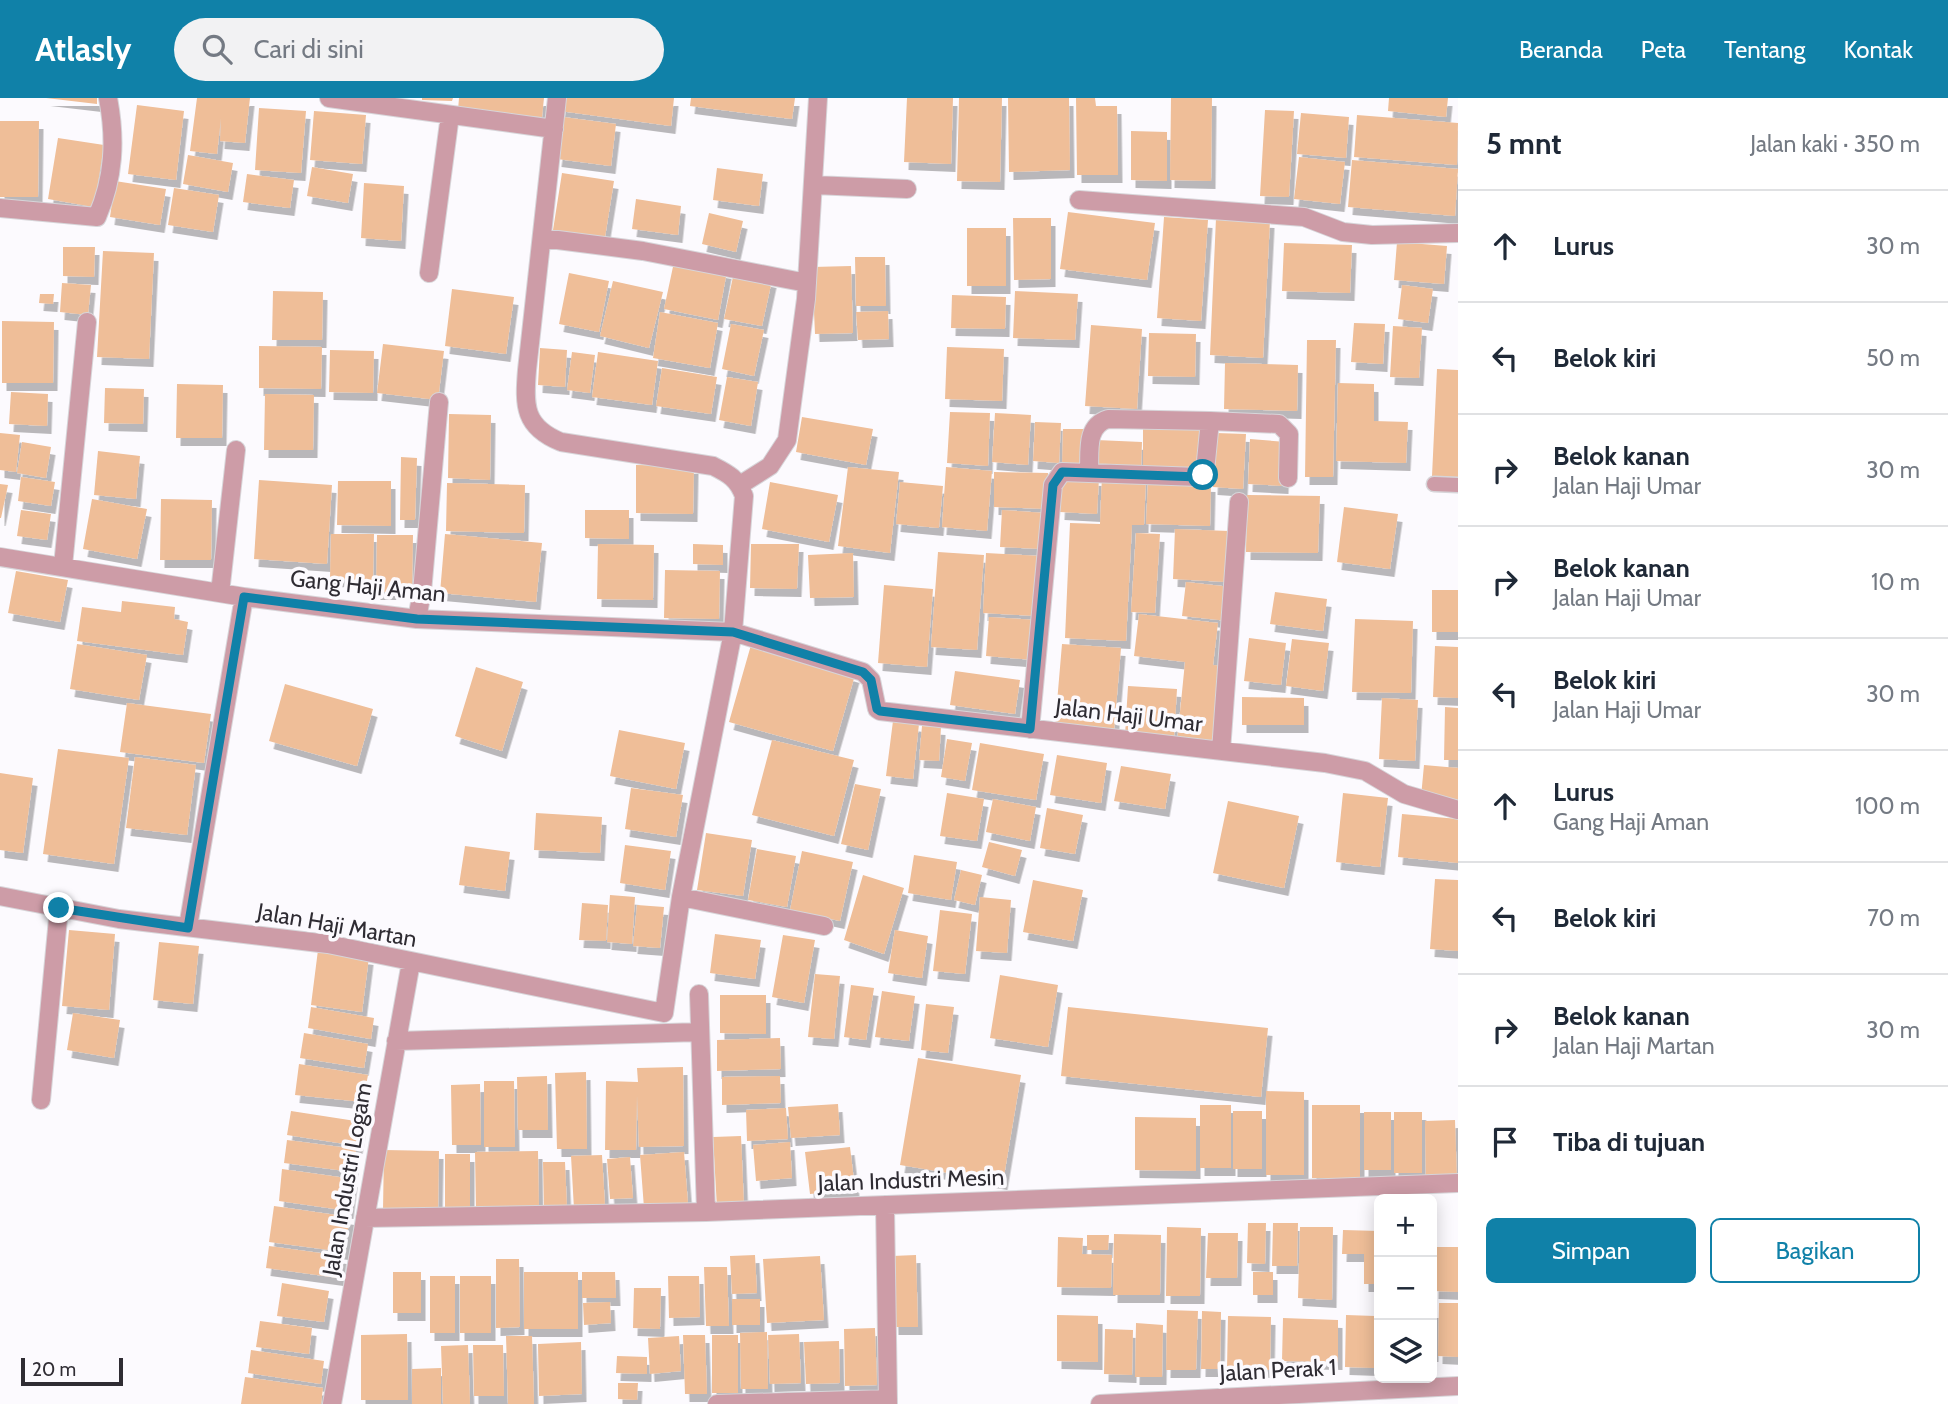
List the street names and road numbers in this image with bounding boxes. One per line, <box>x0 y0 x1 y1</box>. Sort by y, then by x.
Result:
street label: Gang Haji Aman <box>289 564 447 608</box>
street label: Jalan Haji Umar <box>1053 692 1205 738</box>
street label: Jalan Haji Martan <box>254 897 419 953</box>
street label: Jalan Industri Logam <box>316 1080 378 1279</box>
street label: Jalan Industri Mesin <box>816 1163 1005 1197</box>
street label: Jalan Perak 1 <box>1218 1353 1337 1387</box>

